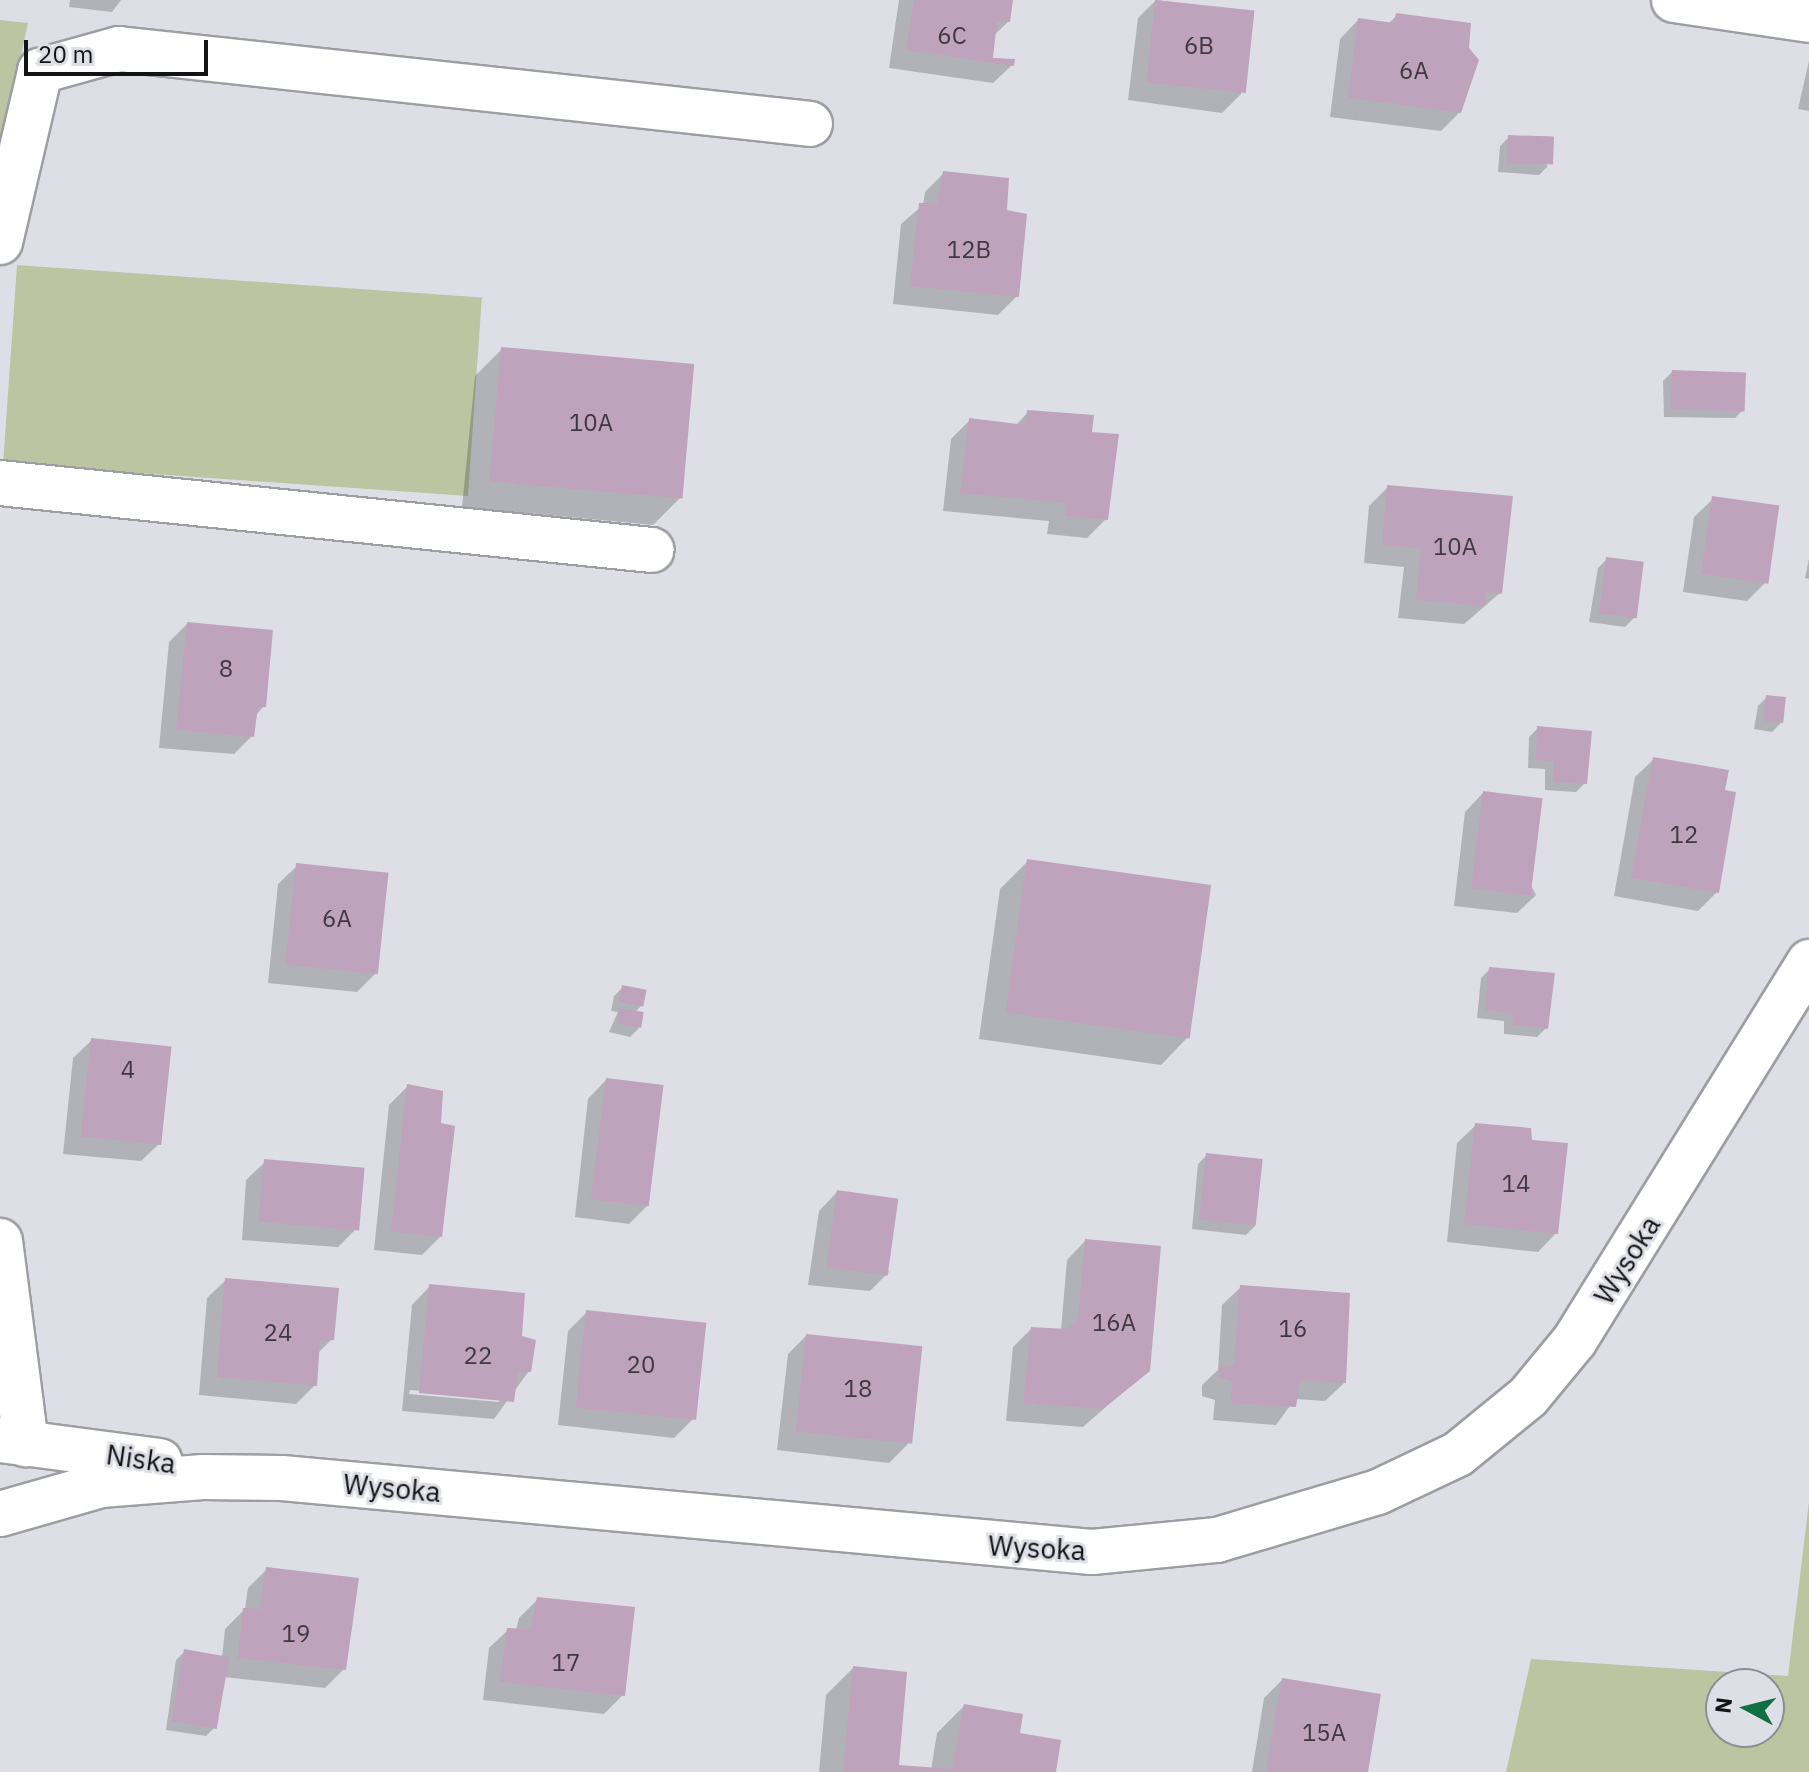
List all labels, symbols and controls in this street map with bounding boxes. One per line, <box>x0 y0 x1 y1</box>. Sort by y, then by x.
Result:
house number: 6C <box>937 22 967 50</box>
scale bar <box>28 24 212 74</box>
house number: 6B <box>1184 32 1214 60</box>
text: 20 m <box>38 38 93 70</box>
house number: 6A <box>1399 57 1429 85</box>
house number: 12B <box>947 236 991 264</box>
house number: 10A <box>569 409 613 437</box>
house number: 10A <box>1433 533 1477 561</box>
house number: 8 <box>219 655 233 683</box>
house number: 12 <box>1670 821 1698 849</box>
house number: 6A <box>322 905 352 933</box>
house number: 4 <box>121 1056 135 1084</box>
house number: 14 <box>1502 1170 1530 1198</box>
street label: Wysoka <box>1587 1210 1667 1310</box>
house number: 16A <box>1092 1309 1136 1337</box>
house number: 16 <box>1279 1315 1307 1343</box>
house number: 24 <box>264 1319 292 1347</box>
house number: 22 <box>464 1342 492 1370</box>
house number: 20 <box>627 1351 655 1379</box>
house number: 18 <box>844 1375 872 1403</box>
street label: Niska <box>104 1437 178 1481</box>
street label: Wysoka <box>342 1467 442 1509</box>
street label: Wysoka <box>987 1529 1087 1567</box>
house number: 19 <box>282 1620 310 1648</box>
house number: 17 <box>552 1649 580 1677</box>
north arrow <box>1705 1668 1785 1748</box>
text: N <box>1707 1696 1738 1715</box>
house number: 15A <box>1302 1719 1346 1747</box>

